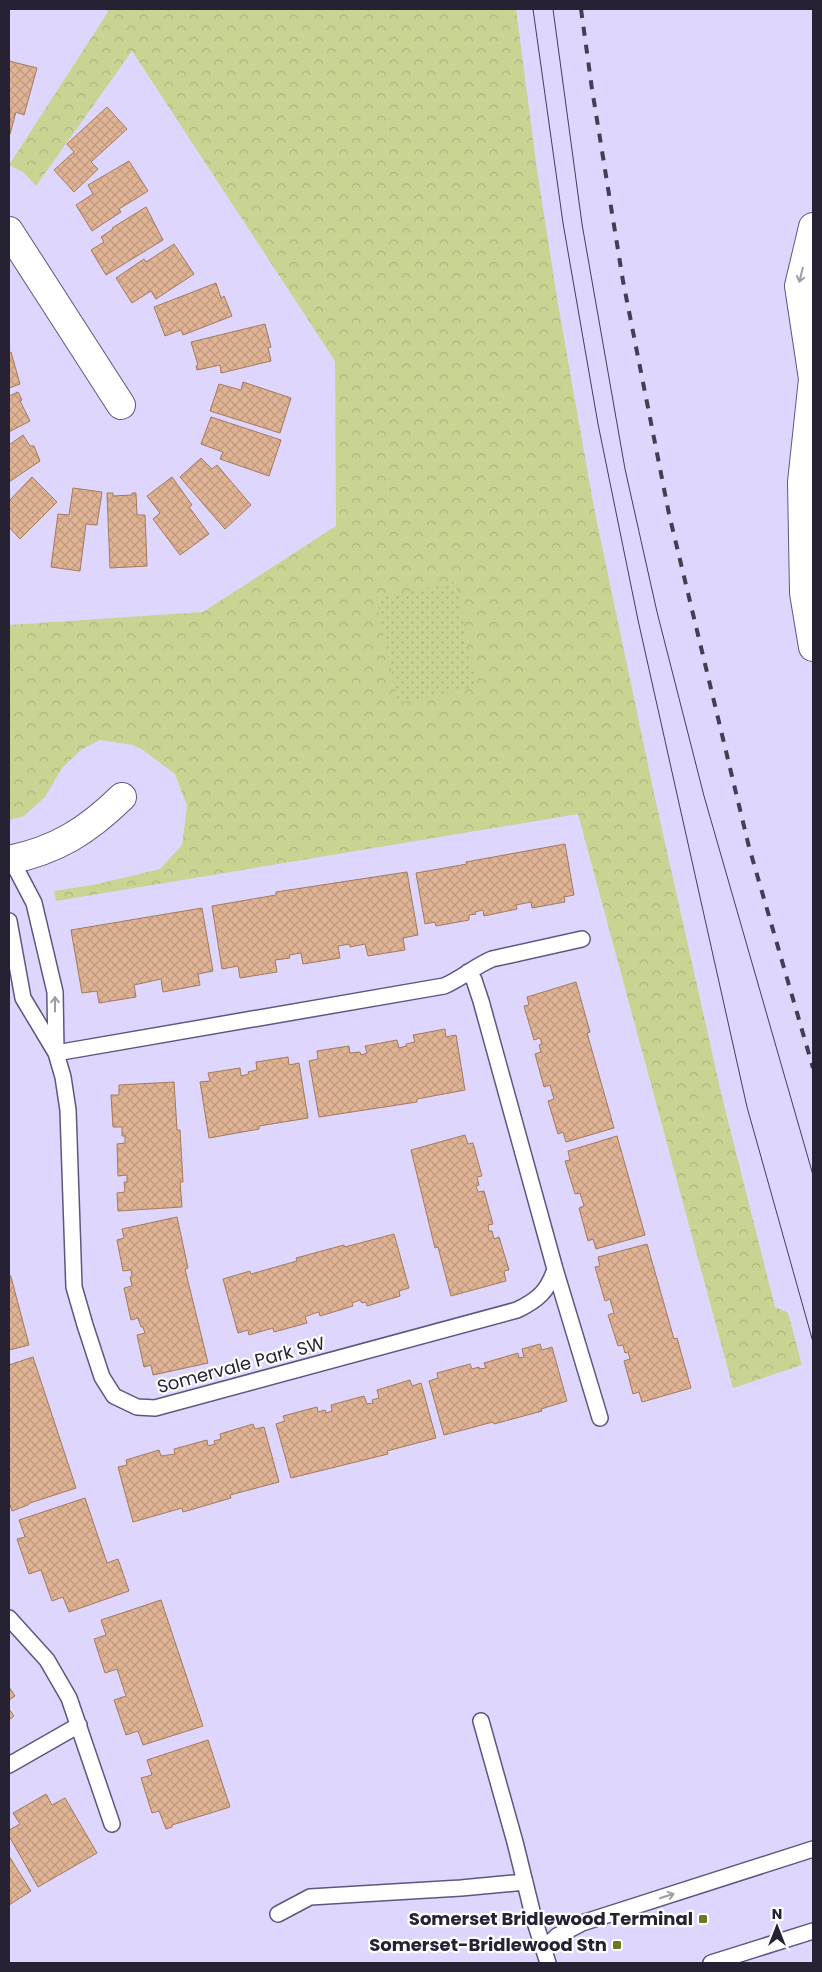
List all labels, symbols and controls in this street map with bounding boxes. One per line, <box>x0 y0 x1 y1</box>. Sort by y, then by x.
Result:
one-way arrow <box>796 266 806 282</box>
one-way arrow <box>50 996 60 1012</box>
street label: Somervale Park SW <box>154 1330 328 1399</box>
one-way arrow <box>658 1891 674 1900</box>
north arrow <box>752 1902 802 1952</box>
text: N <box>772 1904 782 1924</box>
place label: Somerset Bridlewood Terminal <box>409 1906 693 1931</box>
marker: Somerset Bridlewood Terminal <box>697 1913 709 1925</box>
place label: Somerset-Bridlewood Stn <box>369 1932 607 1957</box>
marker: Somerset-Bridlewood Stn <box>611 1939 623 1951</box>

